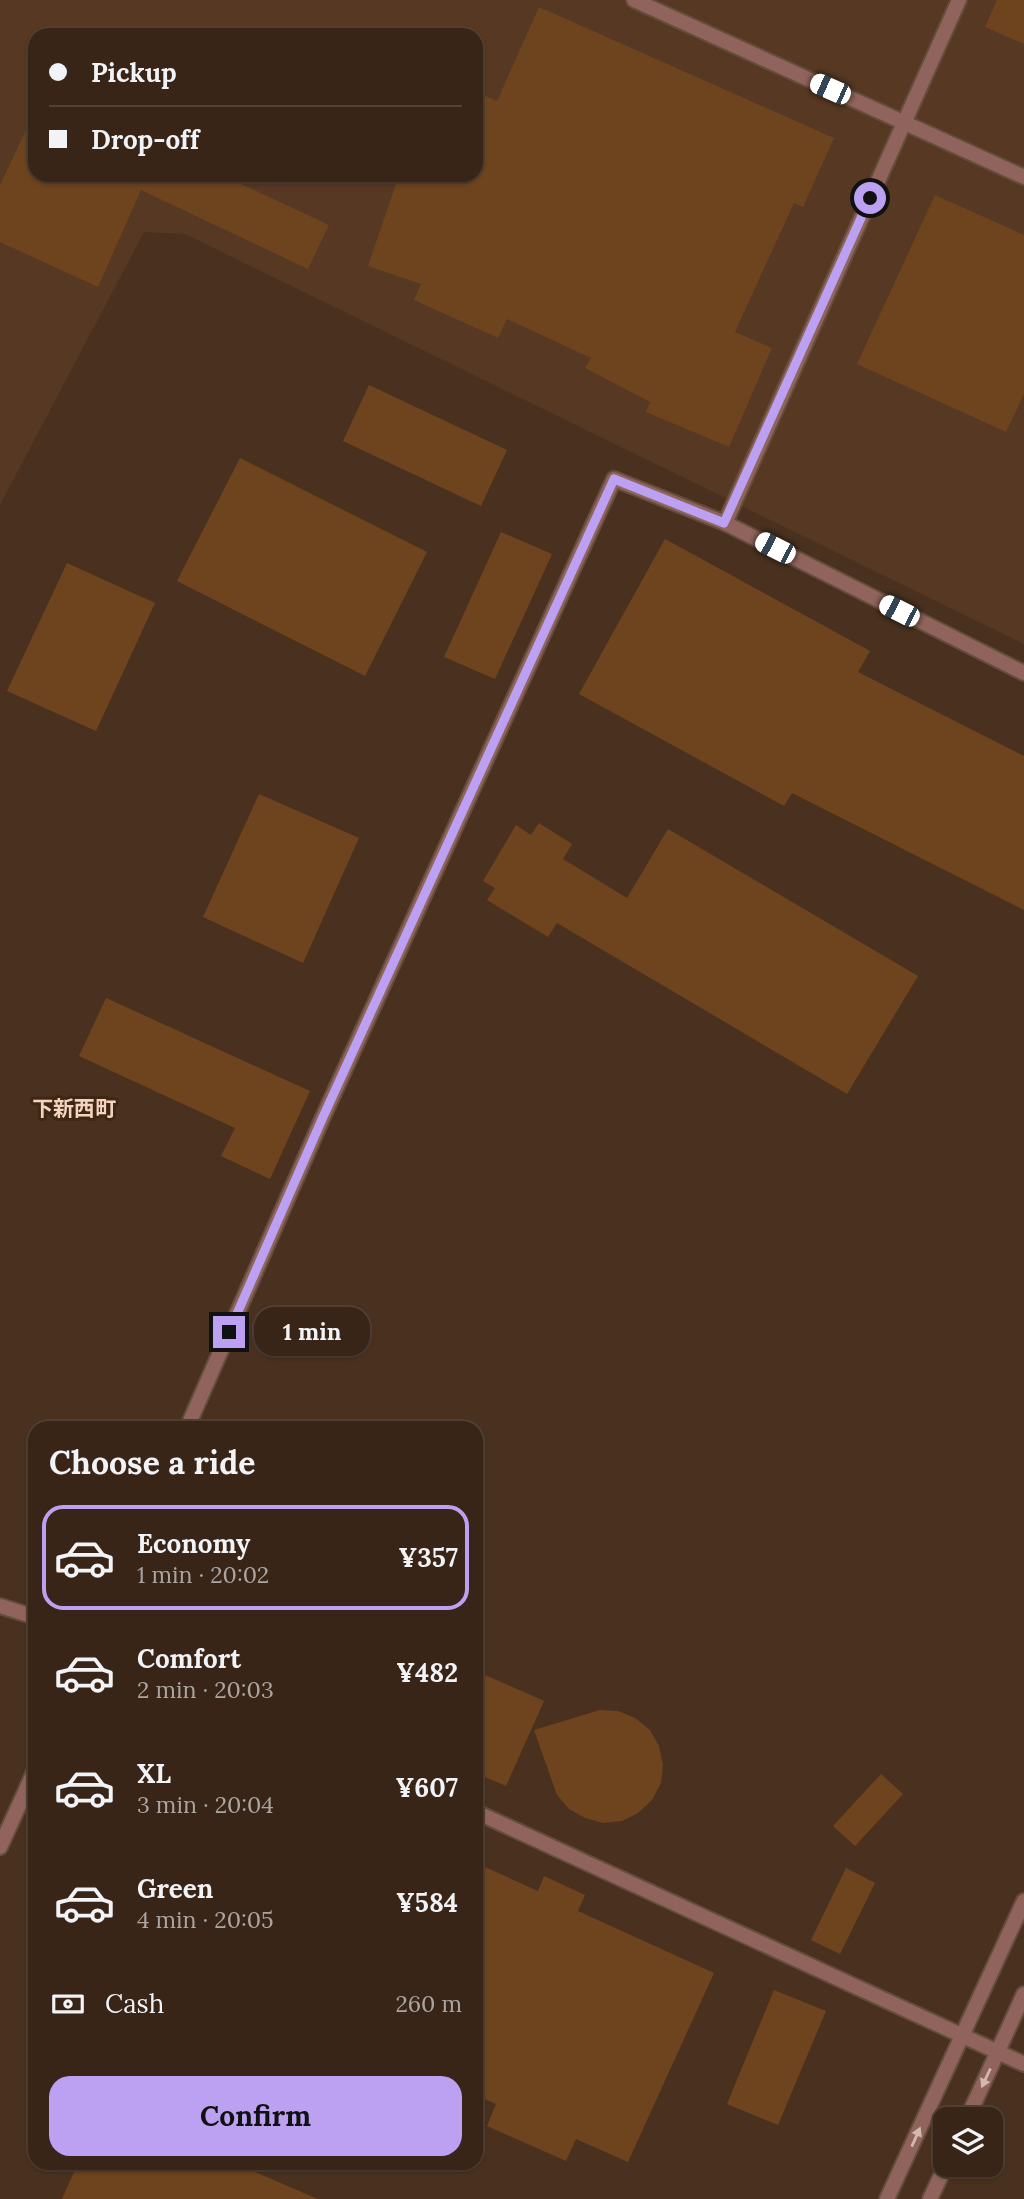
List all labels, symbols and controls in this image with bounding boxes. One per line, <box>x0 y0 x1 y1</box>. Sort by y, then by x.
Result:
text: Pickup <box>91 56 177 89</box>
car <box>807 71 854 107</box>
text: Drop-off <box>91 123 199 156</box>
route start <box>854 182 886 214</box>
car <box>752 529 799 567</box>
car <box>876 592 923 630</box>
district label: 下新西町 <box>32 1095 116 1122</box>
callout: 1 min <box>254 1308 369 1356</box>
route end <box>213 1316 245 1348</box>
text: 1 min <box>283 1317 341 1346</box>
text: Choose a ride <box>49 1442 256 1483</box>
icon: car <box>53 1526 116 1589</box>
text: Economy <box>137 1527 250 1560</box>
text: ¥357 <box>398 1541 458 1574</box>
text: 1 min · 20:02 <box>137 1560 269 1589</box>
icon: car <box>53 1641 116 1704</box>
text: Comfort <box>137 1642 241 1675</box>
text: ¥482 <box>396 1656 458 1689</box>
text: 2 min · 20:03 <box>137 1675 274 1704</box>
icon: car <box>53 1756 116 1819</box>
text: XL <box>137 1757 171 1790</box>
text: ¥607 <box>396 1771 458 1804</box>
text: 3 min · 20:04 <box>137 1790 274 1819</box>
icon: car <box>53 1871 116 1934</box>
text: Green <box>137 1872 213 1905</box>
text: ¥584 <box>396 1886 458 1919</box>
text: 4 min · 20:05 <box>137 1905 274 1934</box>
icon: cash <box>49 1985 87 2023</box>
text: Cash <box>105 1987 164 2020</box>
text: 260 m <box>395 1989 462 2018</box>
one-way arrow <box>980 2068 992 2088</box>
button: Confirm <box>49 2076 462 2156</box>
map controls <box>933 2107 1003 2177</box>
button: layers <box>933 2107 1003 2177</box>
one-way arrow <box>910 2127 921 2147</box>

